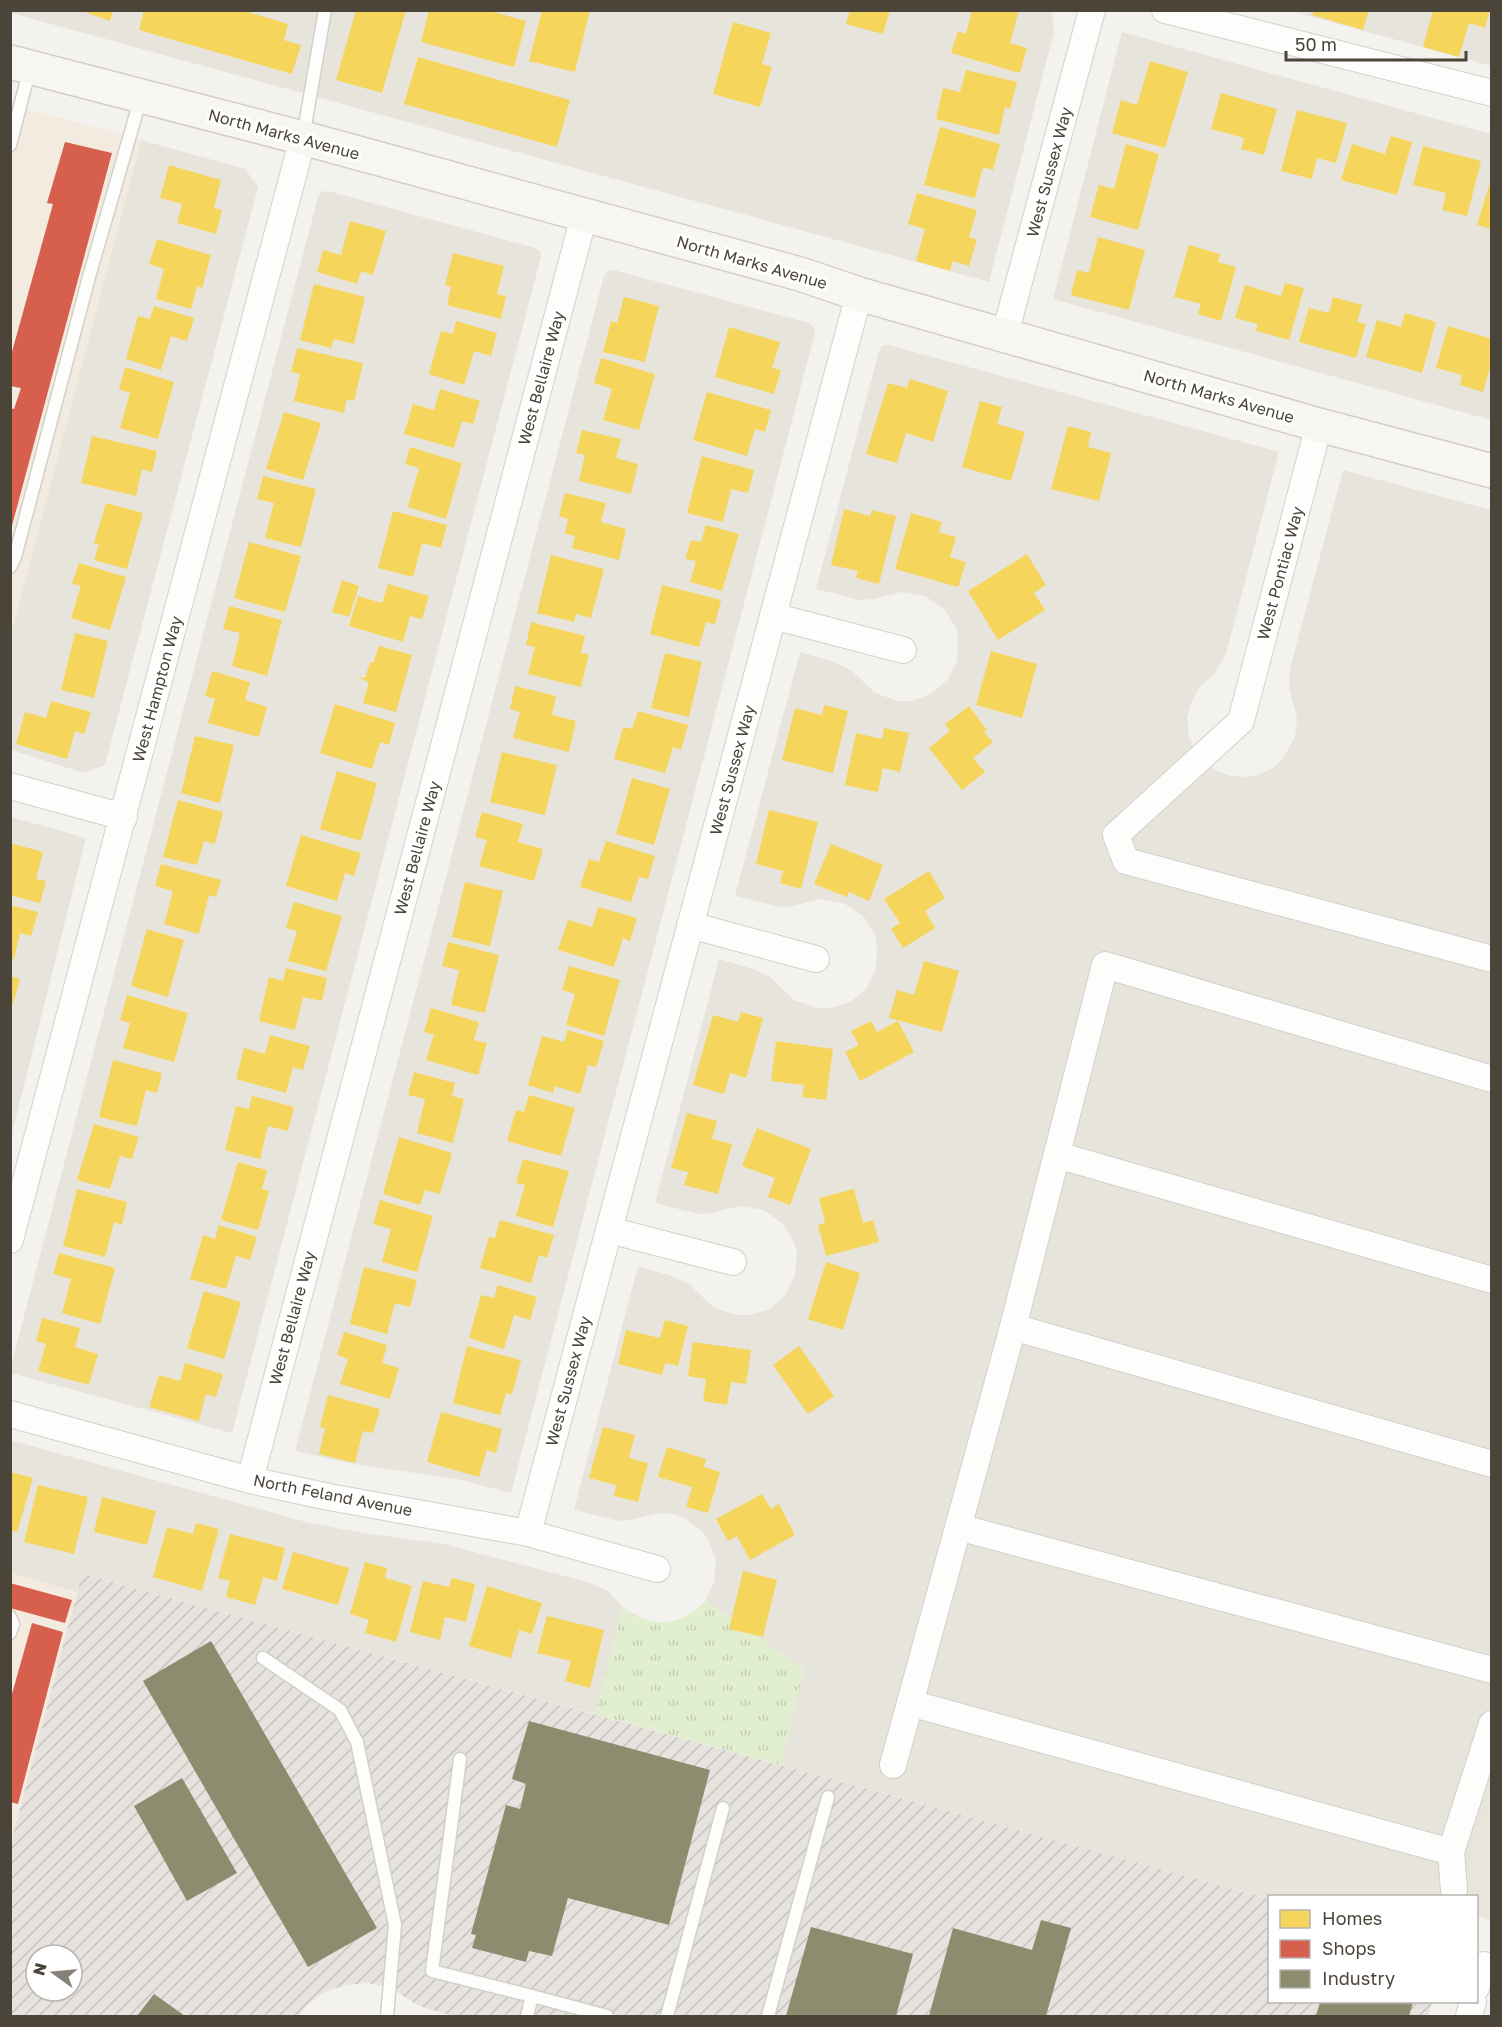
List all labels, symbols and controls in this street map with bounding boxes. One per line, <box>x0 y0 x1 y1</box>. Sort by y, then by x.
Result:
scale bar <box>1286 24 1466 62</box>
text: 50 m <box>1295 33 1337 55</box>
street label: North Marks Avenue <box>206 104 362 164</box>
street label: West Sussex Way <box>1022 105 1076 239</box>
street label: North Marks Avenue <box>674 231 830 293</box>
street label: West Bellaire Way <box>513 309 569 447</box>
street label: North Marks Avenue <box>1141 365 1297 427</box>
street label: West Pontiac Way <box>1253 504 1307 642</box>
street label: West Hampton Way <box>128 614 186 764</box>
street label: West Sussex Way <box>705 703 759 837</box>
street label: West Bellaire Way <box>389 779 445 917</box>
street label: West Bellaire Way <box>264 1249 320 1387</box>
street label: West Sussex Way <box>541 1314 595 1448</box>
street label: North Feland Avenue <box>252 1470 414 1520</box>
legend <box>1268 1895 1478 2003</box>
text: Homes <box>1322 1907 1382 1929</box>
text: Shops <box>1322 1937 1376 1959</box>
north arrow <box>24 1943 84 2003</box>
text: N <box>28 1961 51 1978</box>
text: Industry <box>1322 1967 1395 1989</box>

